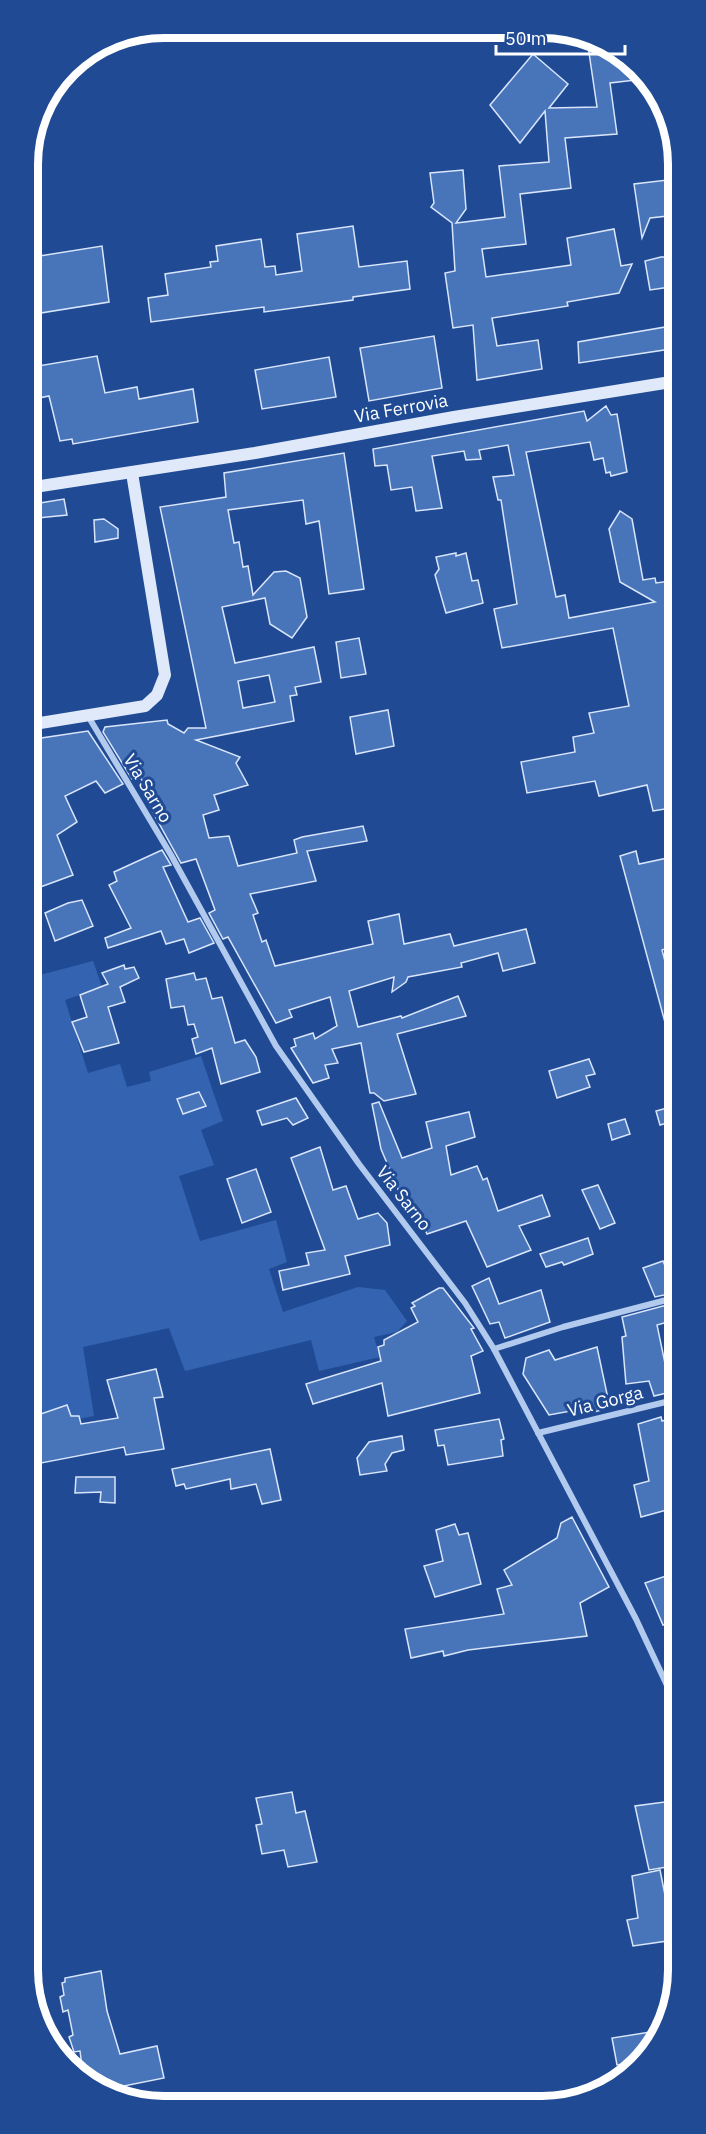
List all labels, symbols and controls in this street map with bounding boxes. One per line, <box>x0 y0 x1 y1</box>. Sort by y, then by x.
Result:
scale bar <box>496 18 625 56</box>
text: 50 m <box>505 27 547 50</box>
street label: Via Ferrovia <box>352 388 450 428</box>
street label: Via Sarno <box>118 749 178 827</box>
street label: Via Sarno <box>371 1161 437 1235</box>
street label: Via Gorga <box>565 1380 646 1421</box>

